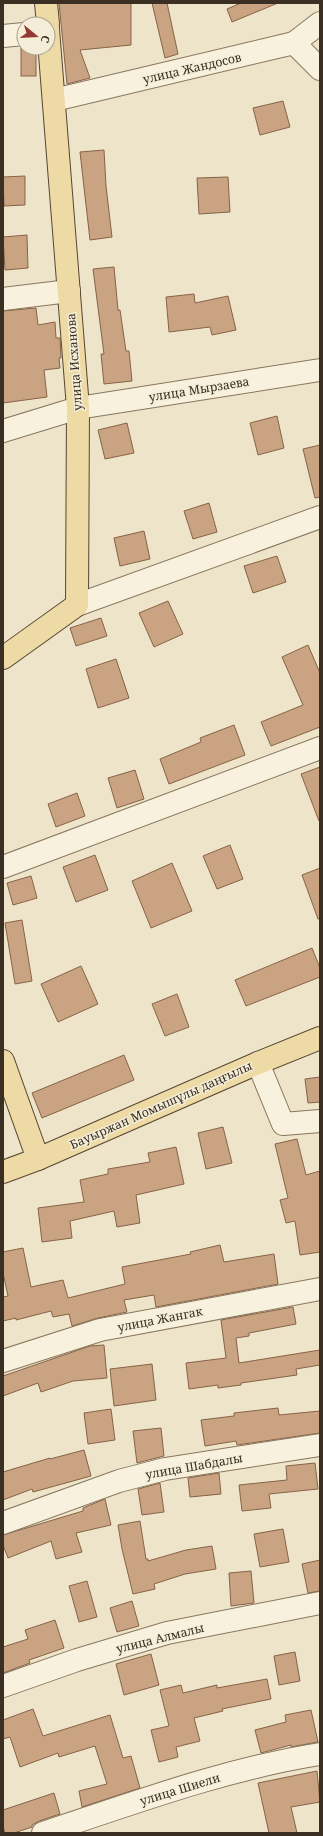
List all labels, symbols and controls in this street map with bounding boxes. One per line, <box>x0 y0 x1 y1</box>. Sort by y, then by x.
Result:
north arrow <box>16 16 56 56</box>
text: С <box>38 33 54 45</box>
street label: улица Жандосов <box>141 48 243 88</box>
street label: улица Исханова <box>62 312 86 411</box>
street label: улица Мырзаева <box>148 373 251 405</box>
street label: Бауыржан Момышұлы даңғылы <box>67 1057 255 1153</box>
street label: улица Жангак <box>116 1302 205 1336</box>
street label: улица Шабдалы <box>144 1449 244 1483</box>
street label: улица Алмалы <box>114 1619 206 1657</box>
street label: улица Шиели <box>138 1769 222 1809</box>

